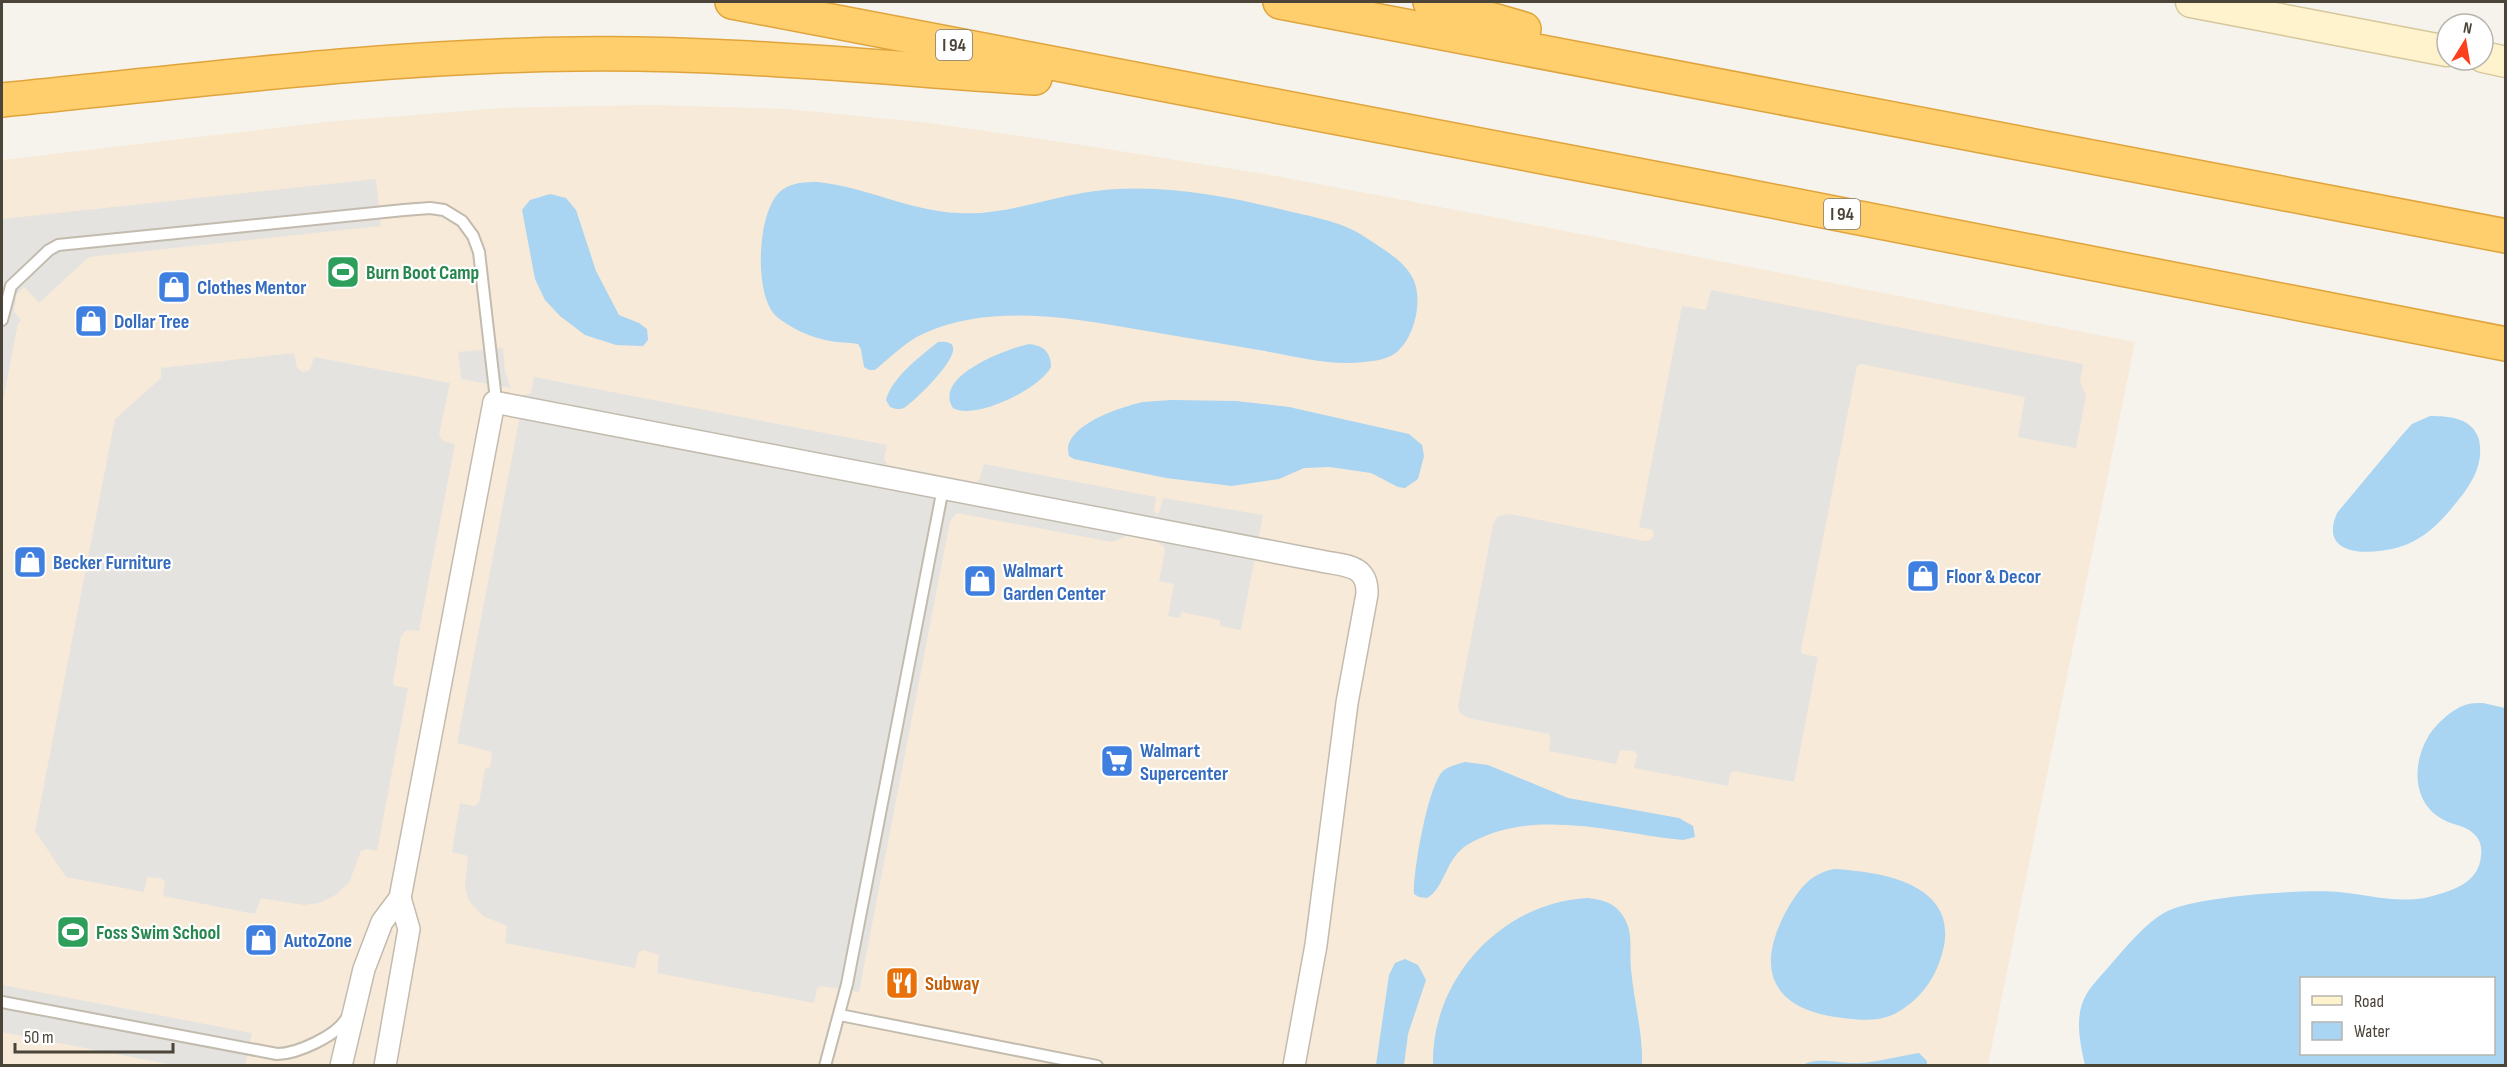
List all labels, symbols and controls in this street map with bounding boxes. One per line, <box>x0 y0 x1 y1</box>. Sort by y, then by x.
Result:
north arrow <box>2435 12 2495 72</box>
text: N <box>2462 19 2474 39</box>
road number: I 94 <box>936 30 972 60</box>
road number: I 94 <box>1824 199 1860 229</box>
sports icon: Burn Boot Camp <box>325 254 361 290</box>
place label: Burn Boot Camp <box>366 261 479 285</box>
shop icon: Clothes Mentor <box>156 269 192 305</box>
place label: Clothes Mentor <box>197 276 306 300</box>
shop icon: Dollar Tree <box>73 303 109 339</box>
place label: Dollar Tree <box>114 310 189 334</box>
shop icon: Becker Furniture <box>12 544 48 580</box>
place label: Becker Furniture <box>53 551 171 575</box>
shop icon: Floor & Decor <box>1905 558 1941 594</box>
place label: Walmart Garden Center <box>1003 559 1106 606</box>
shop icon: Walmart Garden Center <box>962 563 998 599</box>
place label: Floor & Decor <box>1946 565 2041 589</box>
place label: Walmart Supercenter <box>1140 739 1228 786</box>
supermarket icon: Walmart Supercenter <box>1099 743 1135 779</box>
sports icon: Foss Swim School <box>55 914 91 950</box>
place label: Foss Swim School <box>96 921 220 945</box>
shop icon: AutoZone <box>243 922 279 958</box>
place label: AutoZone <box>283 929 352 953</box>
restaurant icon: Subway <box>884 965 920 1001</box>
place label: Subway <box>925 972 980 996</box>
legend <box>2300 977 2495 1055</box>
text: Road <box>2354 991 2384 1012</box>
scale bar <box>15 1016 172 1054</box>
text: Water <box>2354 1021 2390 1042</box>
text: 50 m <box>24 1027 54 1048</box>

